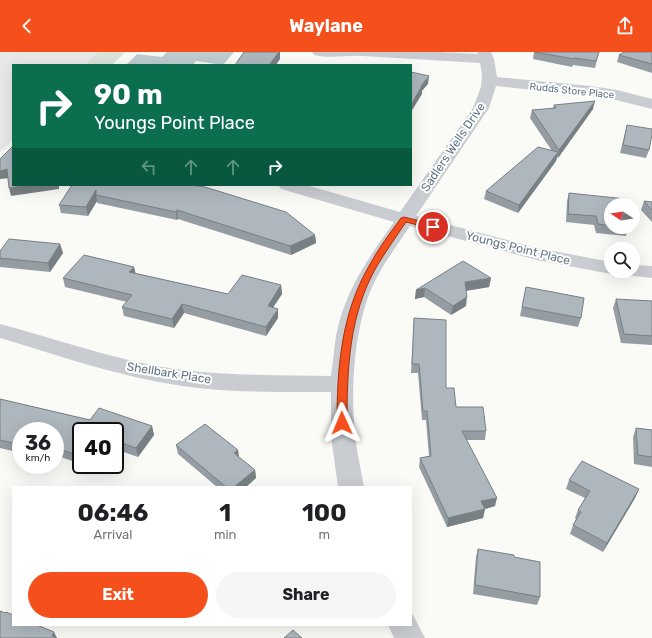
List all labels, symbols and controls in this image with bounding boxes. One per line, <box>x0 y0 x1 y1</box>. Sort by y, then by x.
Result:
icon: back <box>16 15 38 37</box>
text: Waylane <box>289 15 363 37</box>
icon: share <box>614 15 636 37</box>
text: 90 m <box>94 78 163 111</box>
icon: right <box>28 80 80 132</box>
street label: Rudds Store Place <box>529 81 615 101</box>
street label: Sadlers Wells Drive <box>418 100 488 194</box>
text: Youngs Point Place <box>94 112 255 134</box>
icon: left <box>138 156 160 178</box>
icon: ahead <box>180 156 202 178</box>
icon: ahead <box>222 156 244 178</box>
icon: right <box>264 156 286 178</box>
north arrow <box>604 198 640 234</box>
map controls <box>604 198 640 278</box>
pin <box>416 210 450 244</box>
icon: arrive <box>422 216 444 238</box>
street label: Youngs Point Place <box>464 228 572 268</box>
button: search <box>604 242 640 278</box>
street label: Shellbark Place <box>126 359 212 387</box>
position arrow <box>321 402 363 444</box>
speed limit sign: 40 <box>72 422 124 474</box>
text: 36 <box>25 431 51 455</box>
text: km/h <box>26 452 50 464</box>
text: 06:46 <box>77 499 148 527</box>
text: 1 <box>219 499 231 527</box>
text: 100 <box>302 499 347 527</box>
text: Arrival <box>93 527 132 542</box>
text: min <box>214 527 236 542</box>
text: m <box>318 527 330 542</box>
button: Exit <box>28 572 208 618</box>
button: Share <box>216 572 396 618</box>

